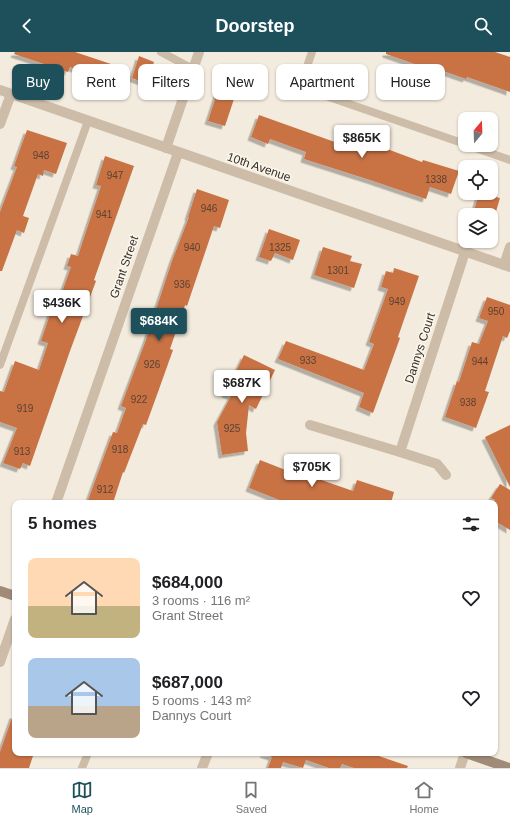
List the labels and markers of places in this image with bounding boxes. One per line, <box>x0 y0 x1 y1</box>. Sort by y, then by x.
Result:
pin: $865K <box>334 125 390 159</box>
pin: $436K <box>34 290 90 324</box>
pin: $684K <box>131 308 187 342</box>
pin: $687K <box>214 370 270 404</box>
pin: $705K <box>284 454 340 488</box>

